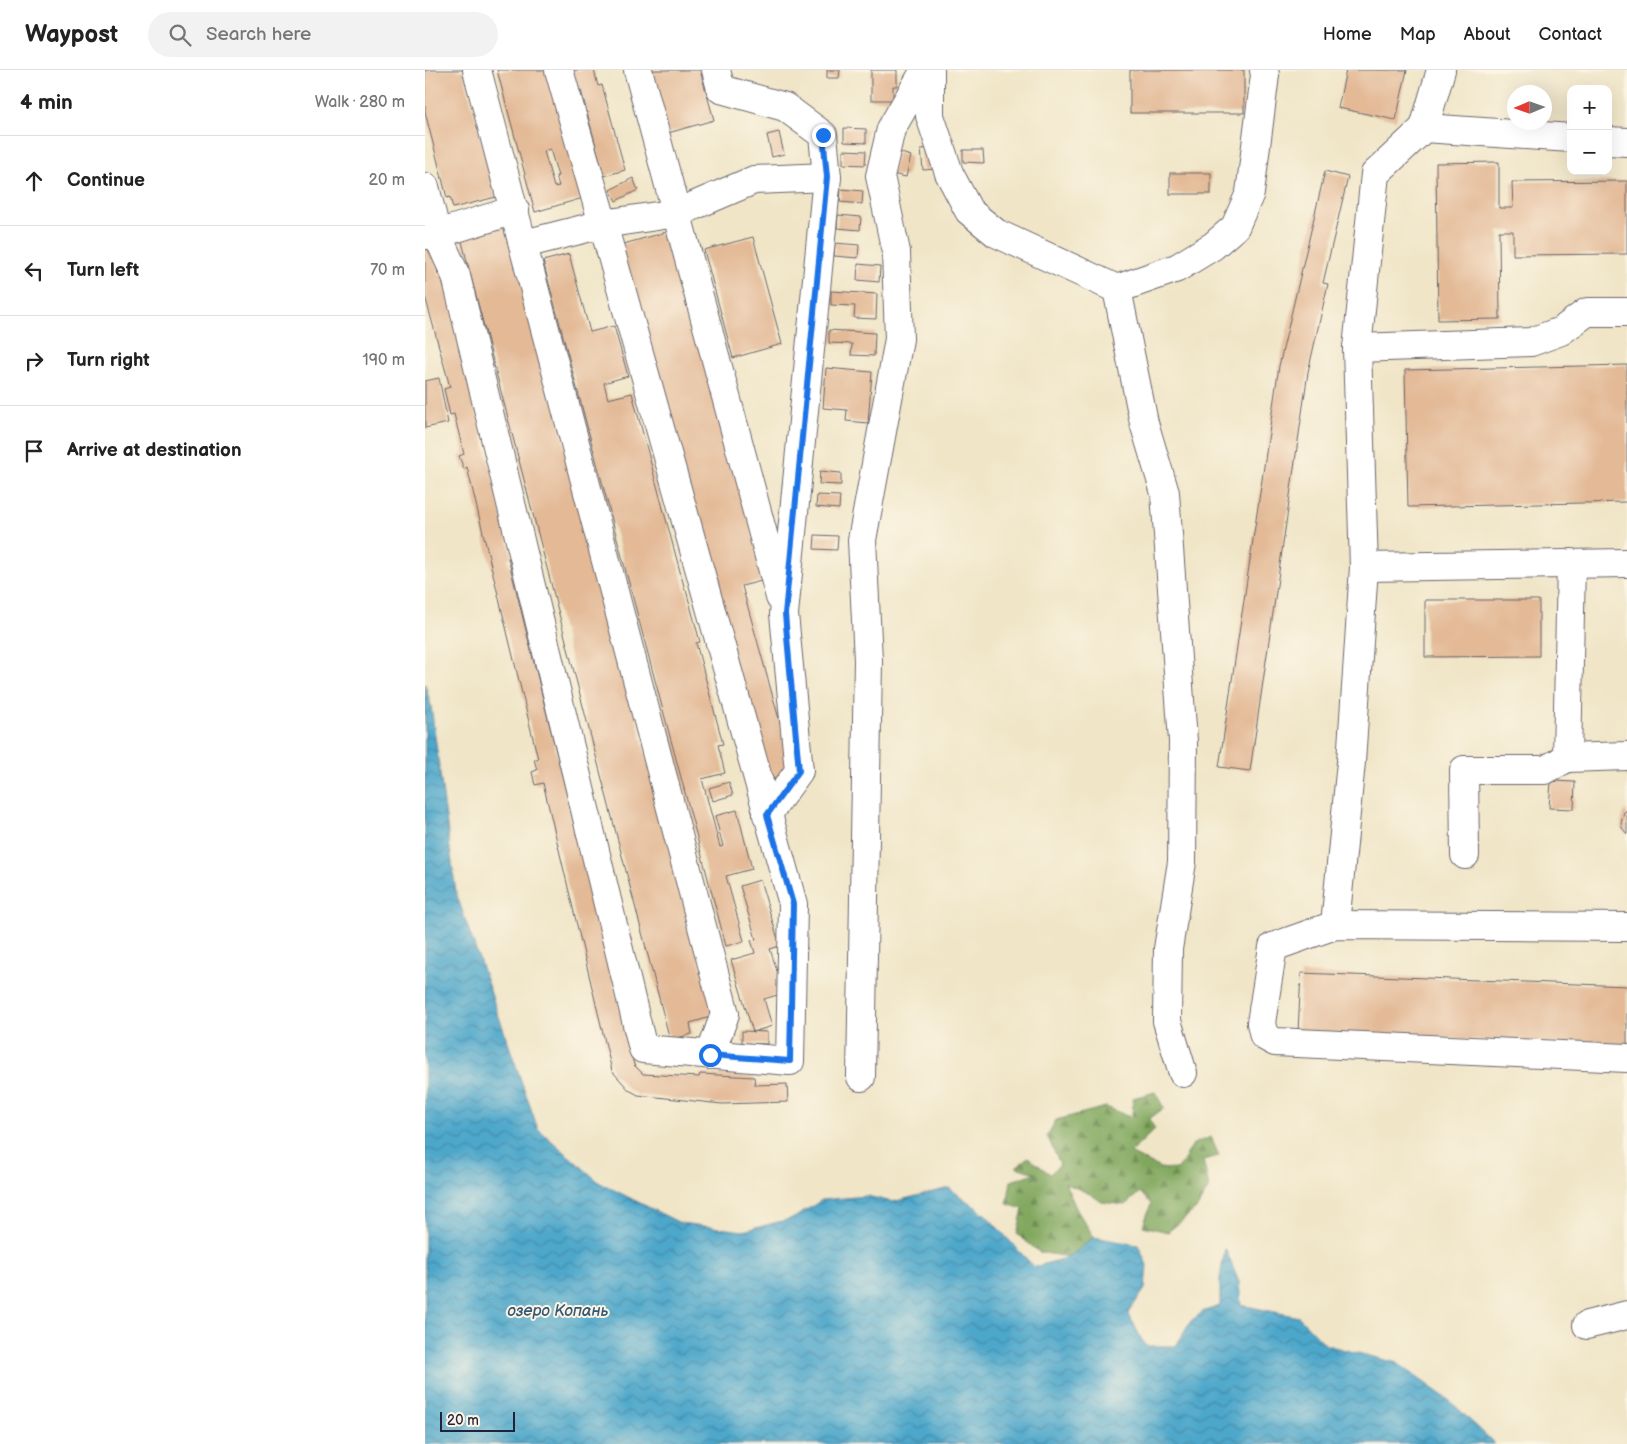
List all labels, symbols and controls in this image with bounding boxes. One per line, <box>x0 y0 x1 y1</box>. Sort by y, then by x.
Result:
search box <box>148 12 498 57</box>
text: Waypost <box>25 20 118 49</box>
icon: search <box>166 21 194 49</box>
text: Search here <box>206 23 311 46</box>
text: Home <box>1323 24 1372 45</box>
text: Map <box>1400 24 1436 45</box>
text: About <box>1464 24 1511 45</box>
text: Contact <box>1539 24 1602 45</box>
north arrow <box>1507 85 1552 130</box>
map controls <box>1567 85 1612 175</box>
button: + <box>1567 85 1612 130</box>
text: 4 min <box>20 90 73 115</box>
text: Walk · 280 m <box>315 93 405 112</box>
route end <box>812 124 835 147</box>
button: − <box>1567 130 1612 175</box>
icon: ahead <box>20 167 48 195</box>
text: Continue <box>67 169 145 192</box>
text: 20 m <box>369 171 405 190</box>
icon: left <box>20 257 48 285</box>
text: Turn left <box>67 259 139 282</box>
text: 70 m <box>370 261 405 280</box>
icon: right <box>20 347 48 375</box>
text: Turn right <box>67 349 150 372</box>
text: 190 m <box>363 351 405 370</box>
icon: arrive <box>20 437 48 465</box>
text: Arrive at destination <box>67 439 242 462</box>
route start <box>699 1044 722 1067</box>
water label: озеро Копань <box>507 1302 609 1321</box>
scale bar <box>440 1409 515 1432</box>
text: 20 m <box>447 1412 479 1429</box>

